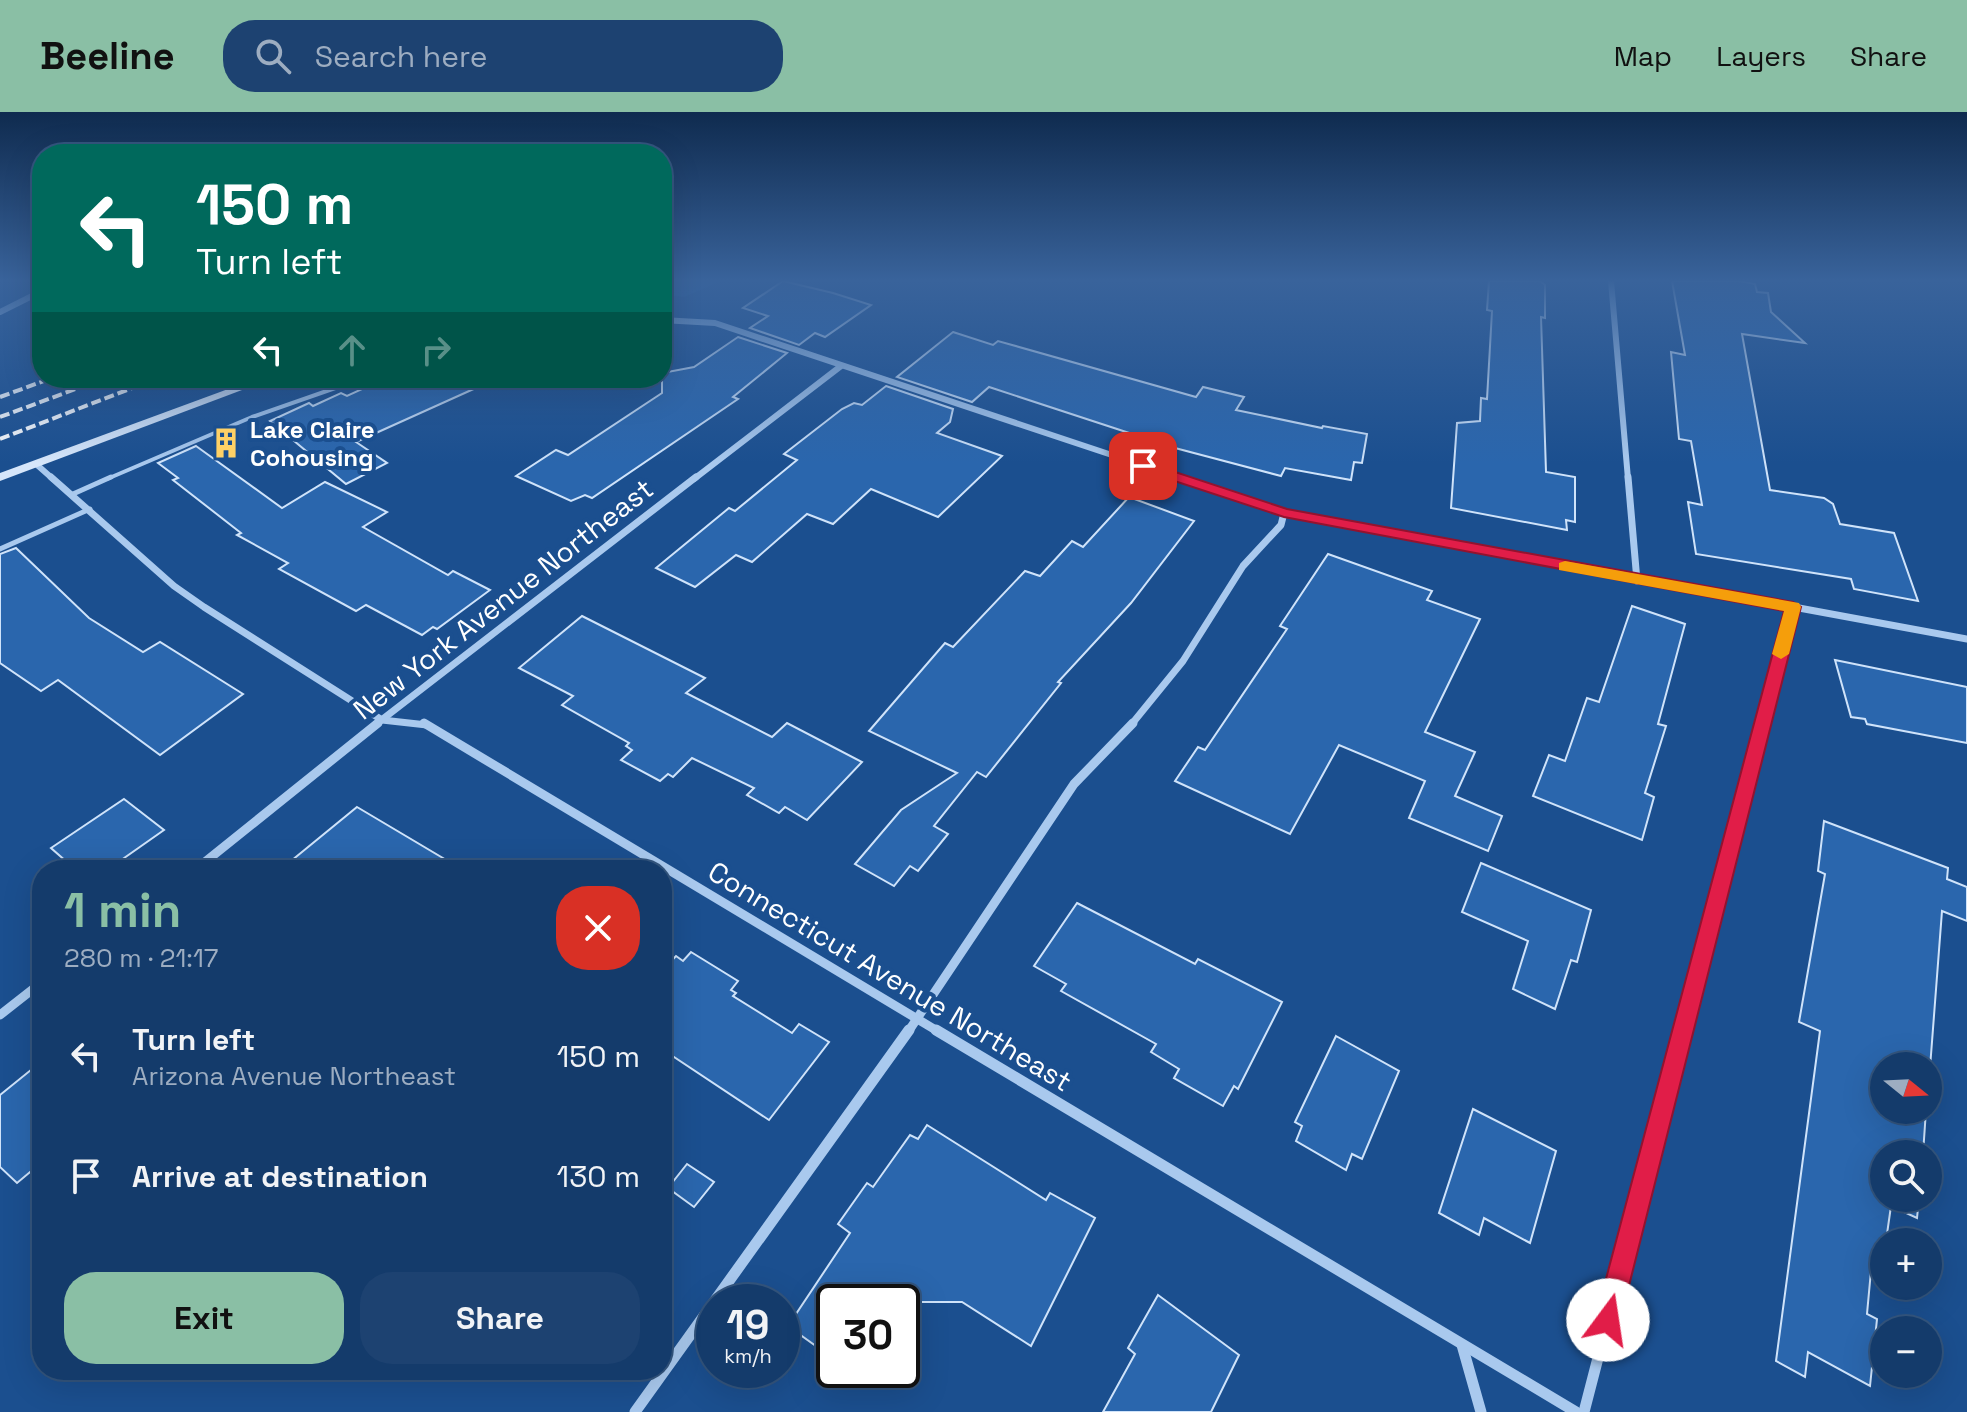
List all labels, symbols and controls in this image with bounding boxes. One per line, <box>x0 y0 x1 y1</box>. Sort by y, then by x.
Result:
search box <box>223 20 783 92</box>
text: Beeline <box>40 32 175 80</box>
icon: search <box>251 34 295 78</box>
text: Search here <box>315 37 488 76</box>
text: Map <box>1614 38 1672 74</box>
text: Layers <box>1716 38 1806 74</box>
text: Share <box>1850 38 1927 74</box>
text: 150 m <box>196 169 353 240</box>
icon: left <box>64 176 168 280</box>
text: Turn left <box>196 239 343 285</box>
icon: left <box>246 328 290 372</box>
icon: ahead <box>330 328 374 372</box>
icon: right <box>414 328 458 372</box>
place label: Lake Claire Cohousing <box>250 414 375 473</box>
building icon: Lake Claire Cohousing <box>209 426 243 460</box>
pin <box>1109 432 1177 500</box>
icon: arrive <box>1121 444 1165 488</box>
street label: New York Avenue Northeast <box>346 471 660 727</box>
street label: Connecticut Avenue Northeast <box>702 853 1078 1099</box>
text: 1 min <box>64 880 181 941</box>
button: close <box>556 886 640 970</box>
text: 280 m · 21:17 <box>64 941 218 975</box>
text: Turn left <box>132 1020 255 1059</box>
icon: left <box>64 1034 108 1078</box>
text: 150 m <box>557 1037 640 1076</box>
north arrow <box>1870 1052 1942 1124</box>
map controls <box>1870 1052 1942 1388</box>
text: Arizona Avenue Northeast <box>132 1059 456 1093</box>
button: search <box>1870 1140 1942 1212</box>
icon: arrive <box>64 1154 108 1198</box>
text: Arrive at destination <box>132 1157 428 1196</box>
text: 130 m <box>557 1157 640 1196</box>
button: + <box>1870 1228 1942 1300</box>
button: Exit <box>64 1272 344 1364</box>
button: Share <box>360 1272 640 1364</box>
position arrow <box>1566 1278 1650 1362</box>
speed limit sign: 30 <box>816 1284 920 1388</box>
text: 19 <box>727 1300 769 1351</box>
button: − <box>1870 1316 1942 1388</box>
text: km/h <box>724 1343 772 1369</box>

